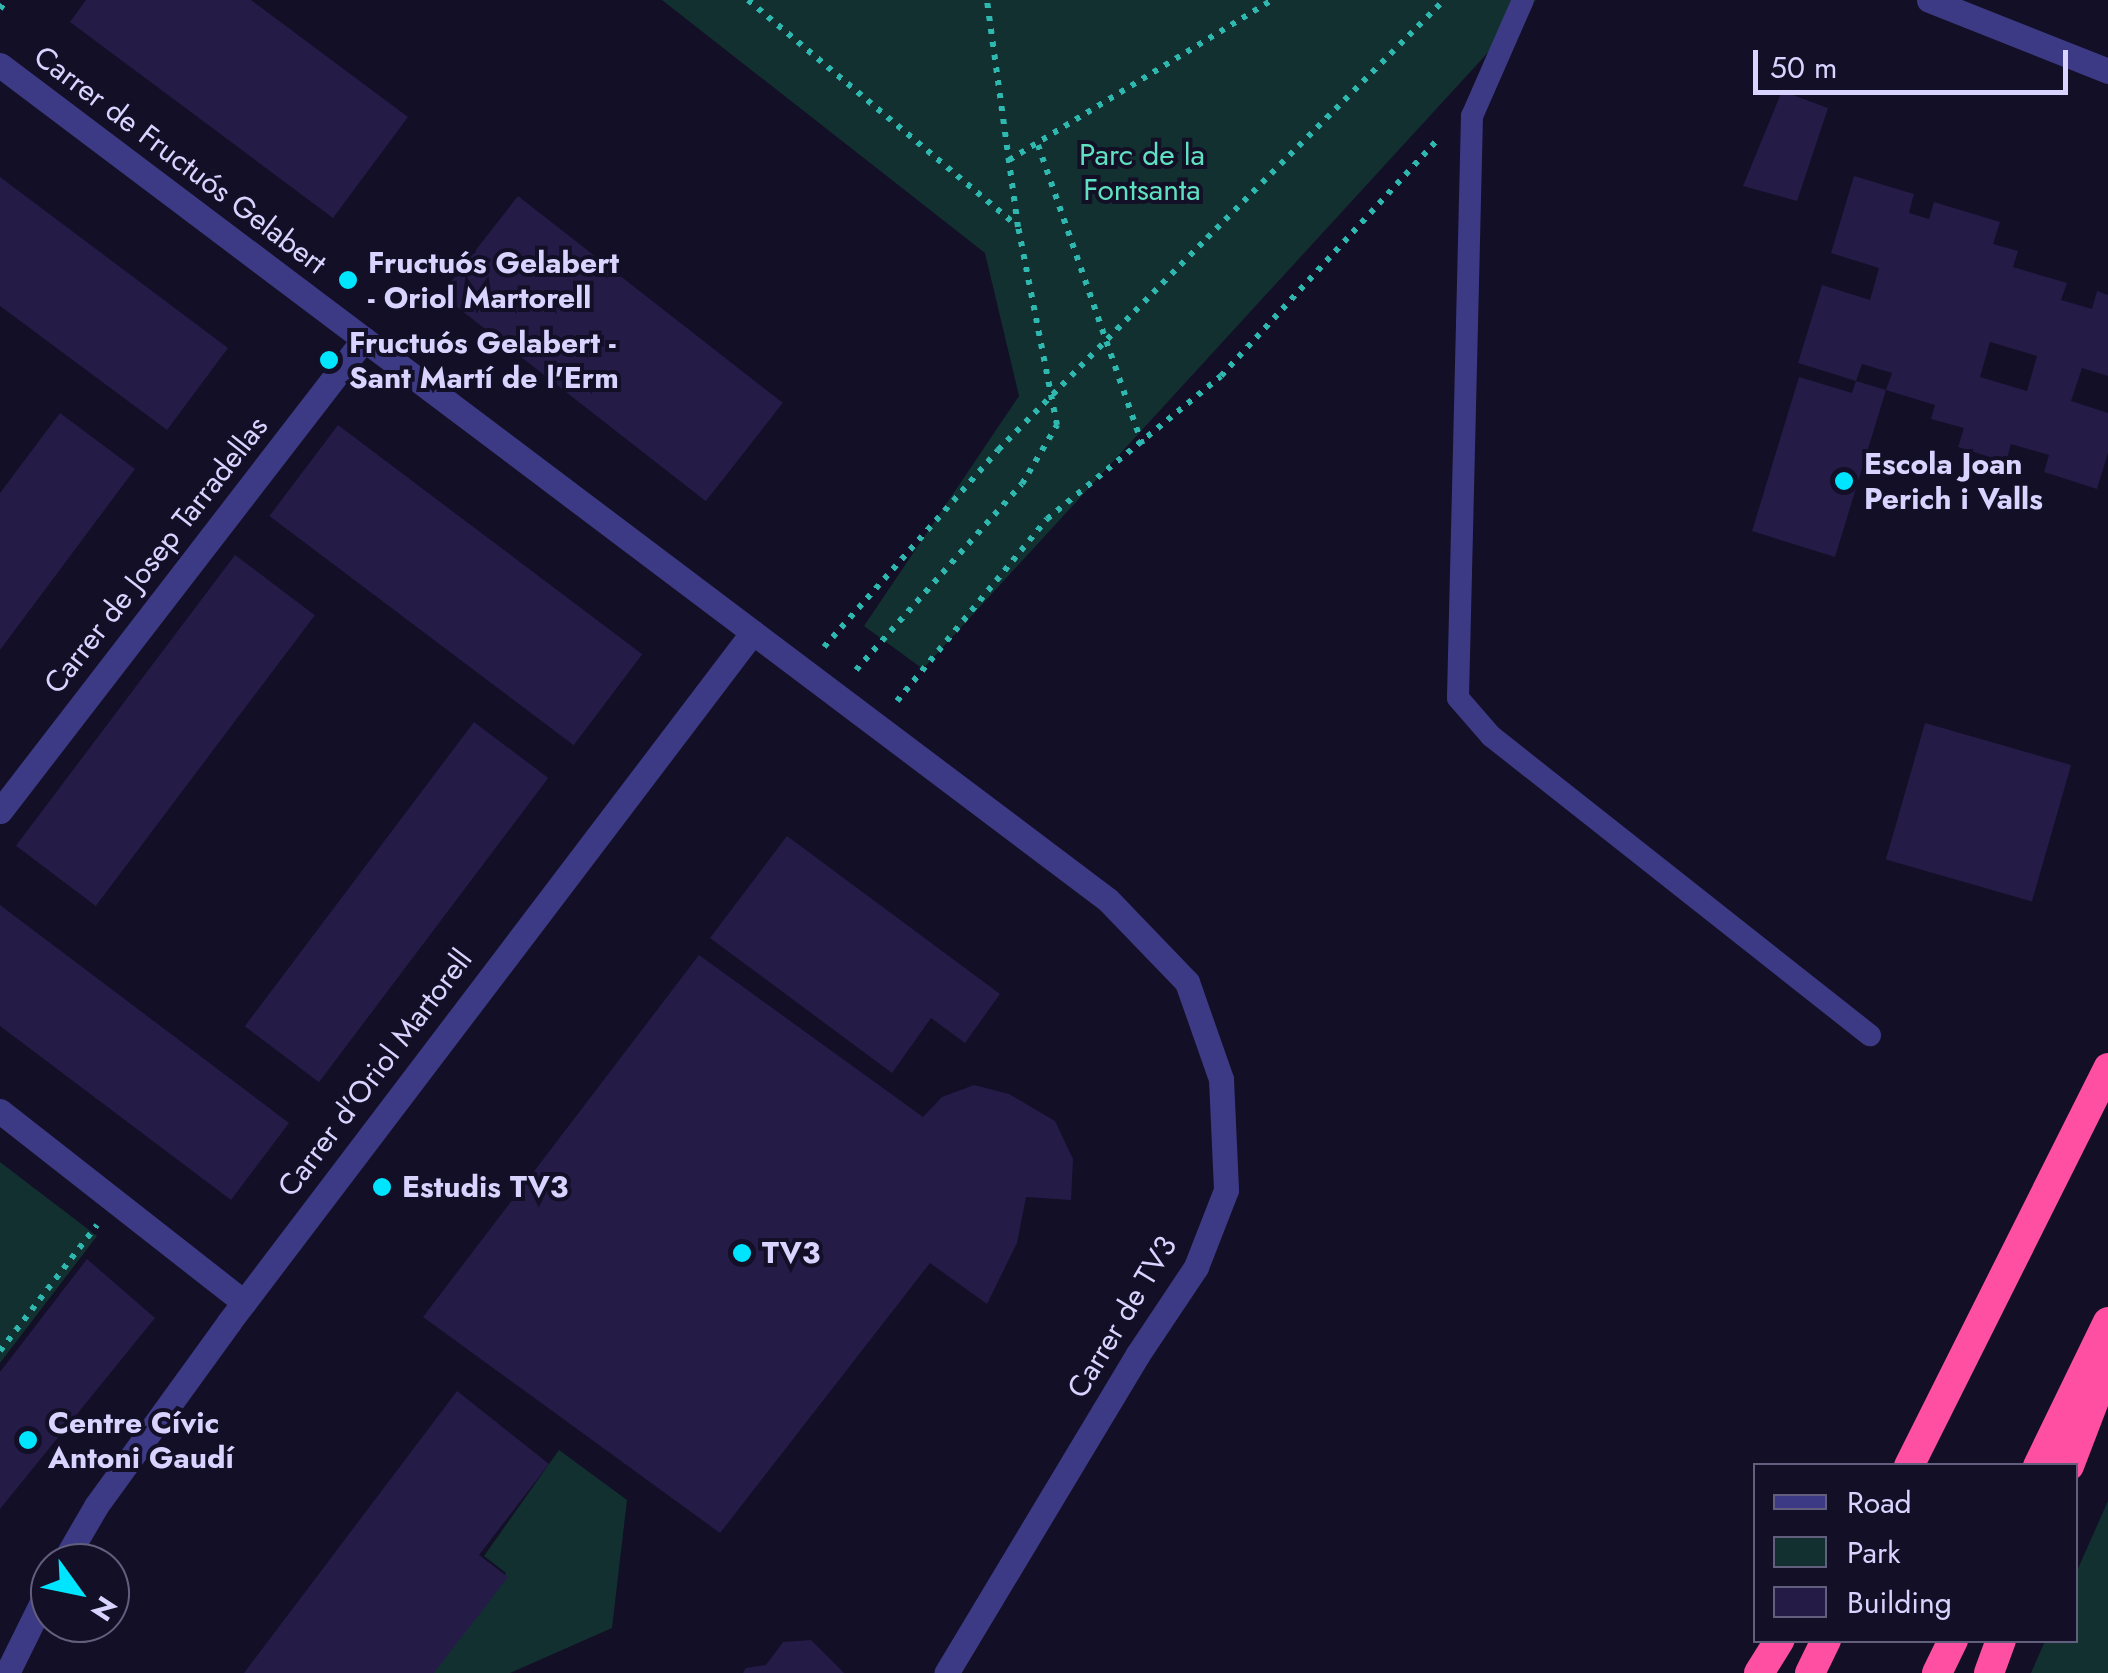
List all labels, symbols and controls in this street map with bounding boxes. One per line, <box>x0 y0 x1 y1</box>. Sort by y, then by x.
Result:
scale bar <box>1758 30 2073 92</box>
street label: Carrer de Fructuós Gelabert <box>27 38 333 282</box>
text: 50 m <box>1770 46 1837 89</box>
park label: Parc de la Fontsanta <box>1079 137 1205 208</box>
place label: Fructuós Gelabert - Oriol Martorell <box>368 245 619 316</box>
marker: Fructuós Gelabert - Oriol Martorell <box>337 269 359 291</box>
place label: Fructuós Gelabert - Sant Martí de l'Erm <box>349 325 619 396</box>
marker: Fructuós Gelabert - Sant Martí de l'Erm <box>318 349 340 371</box>
street label: Carrer de Josep Tarradellas <box>37 409 275 701</box>
place label: Escola Joan Perich i Valls <box>1864 446 2043 516</box>
marker: Escola Joan Perich i Valls <box>1833 470 1855 492</box>
street label: Carrer d'Oriol Martorell <box>270 942 480 1204</box>
place label: Estudis TV3 <box>402 1169 568 1205</box>
marker: Estudis TV3 <box>371 1176 393 1198</box>
street label: Carrer de TV3 <box>1060 1230 1184 1404</box>
place label: TV3 <box>762 1235 820 1271</box>
marker: TV3 <box>731 1242 753 1264</box>
place label: Centre Cívic Antoni Gaudí <box>48 1405 234 1476</box>
marker: Centre Cívic Antoni Gaudí <box>17 1429 39 1451</box>
legend <box>1753 1463 2078 1643</box>
text: Road <box>1847 1481 1912 1524</box>
text: Park <box>1847 1531 1900 1574</box>
north arrow <box>30 1543 130 1643</box>
text: Building <box>1847 1581 1952 1624</box>
text: N <box>81 1588 127 1629</box>

